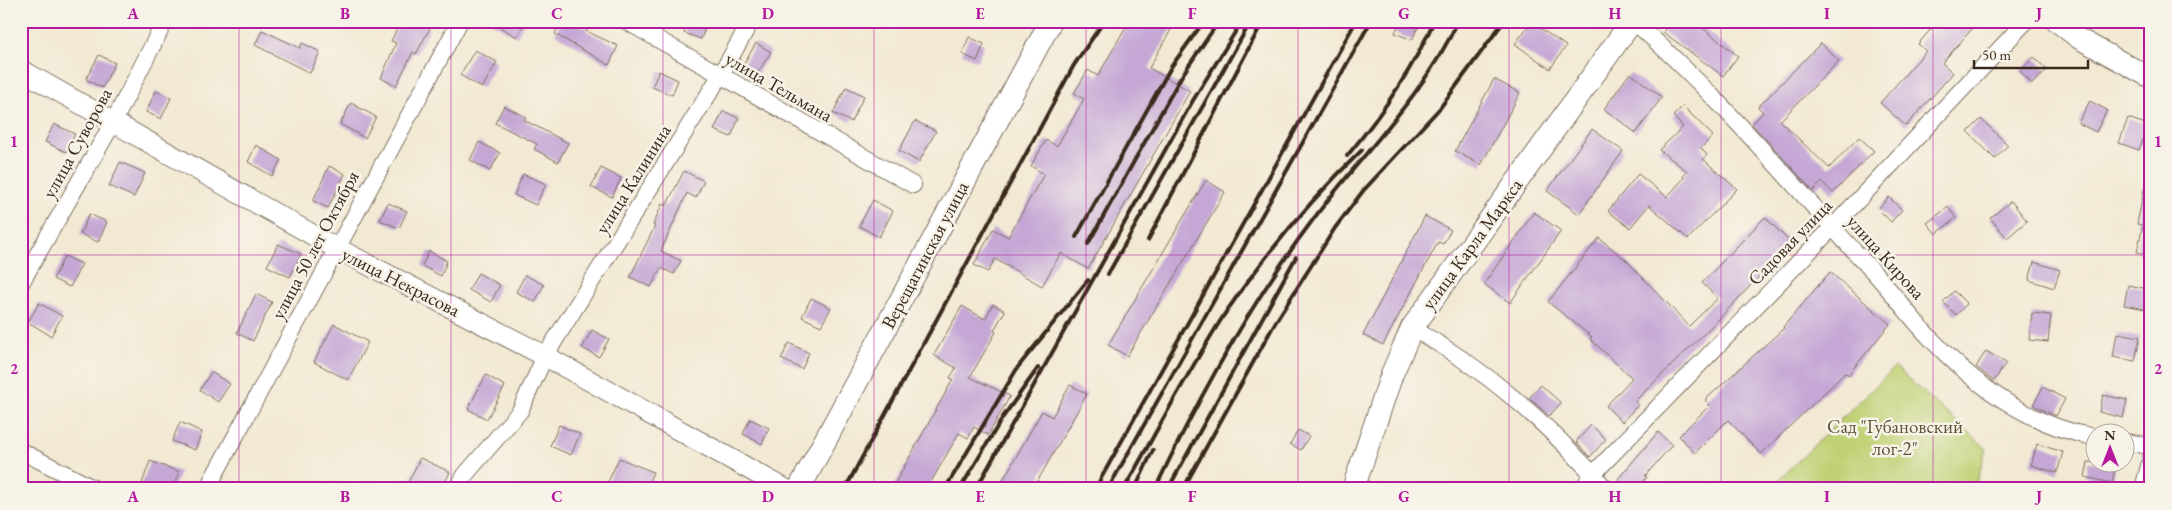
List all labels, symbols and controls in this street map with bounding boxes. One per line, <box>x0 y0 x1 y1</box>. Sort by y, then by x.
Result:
text: A <box>126 3 139 24</box>
text: B <box>340 3 350 24</box>
text: C <box>551 3 563 24</box>
text: D <box>762 3 774 24</box>
text: E <box>975 3 985 24</box>
text: F <box>1188 3 1197 24</box>
text: G <box>1398 3 1410 24</box>
text: H <box>1609 3 1622 24</box>
text: I <box>1824 3 1830 24</box>
text: J <box>2034 3 2042 24</box>
scale bar <box>1974 38 2088 70</box>
text: 50 m <box>1982 45 2011 64</box>
street label: улица Тельмана <box>721 46 838 128</box>
street label: улица Суворова <box>36 83 118 203</box>
street label: улица Калинина <box>589 119 677 239</box>
text: 1 <box>10 131 18 152</box>
text: 1 <box>2154 131 2162 152</box>
street label: улица 50 лет Октября <box>265 166 365 324</box>
street label: улица Карла Маркса <box>1416 173 1528 315</box>
street label: Верещагинская улица <box>876 176 975 333</box>
street label: Садовая улица <box>1742 193 1838 291</box>
street label: улица Кирова <box>1841 209 1931 305</box>
street label: улица Некрасова <box>338 241 465 323</box>
text: 2 <box>10 358 19 379</box>
text: 2 <box>2154 358 2163 379</box>
park label: Сад "Губановский лог-2" <box>1827 414 1963 461</box>
north arrow <box>2084 422 2134 472</box>
text: N <box>2104 426 2116 444</box>
text: A <box>126 486 139 507</box>
text: B <box>340 486 350 507</box>
text: C <box>551 486 563 507</box>
text: D <box>762 486 774 507</box>
text: E <box>975 486 985 507</box>
text: F <box>1188 486 1197 507</box>
text: G <box>1398 486 1410 507</box>
text: H <box>1609 486 1622 507</box>
text: I <box>1824 486 1830 507</box>
text: J <box>2034 486 2042 507</box>

